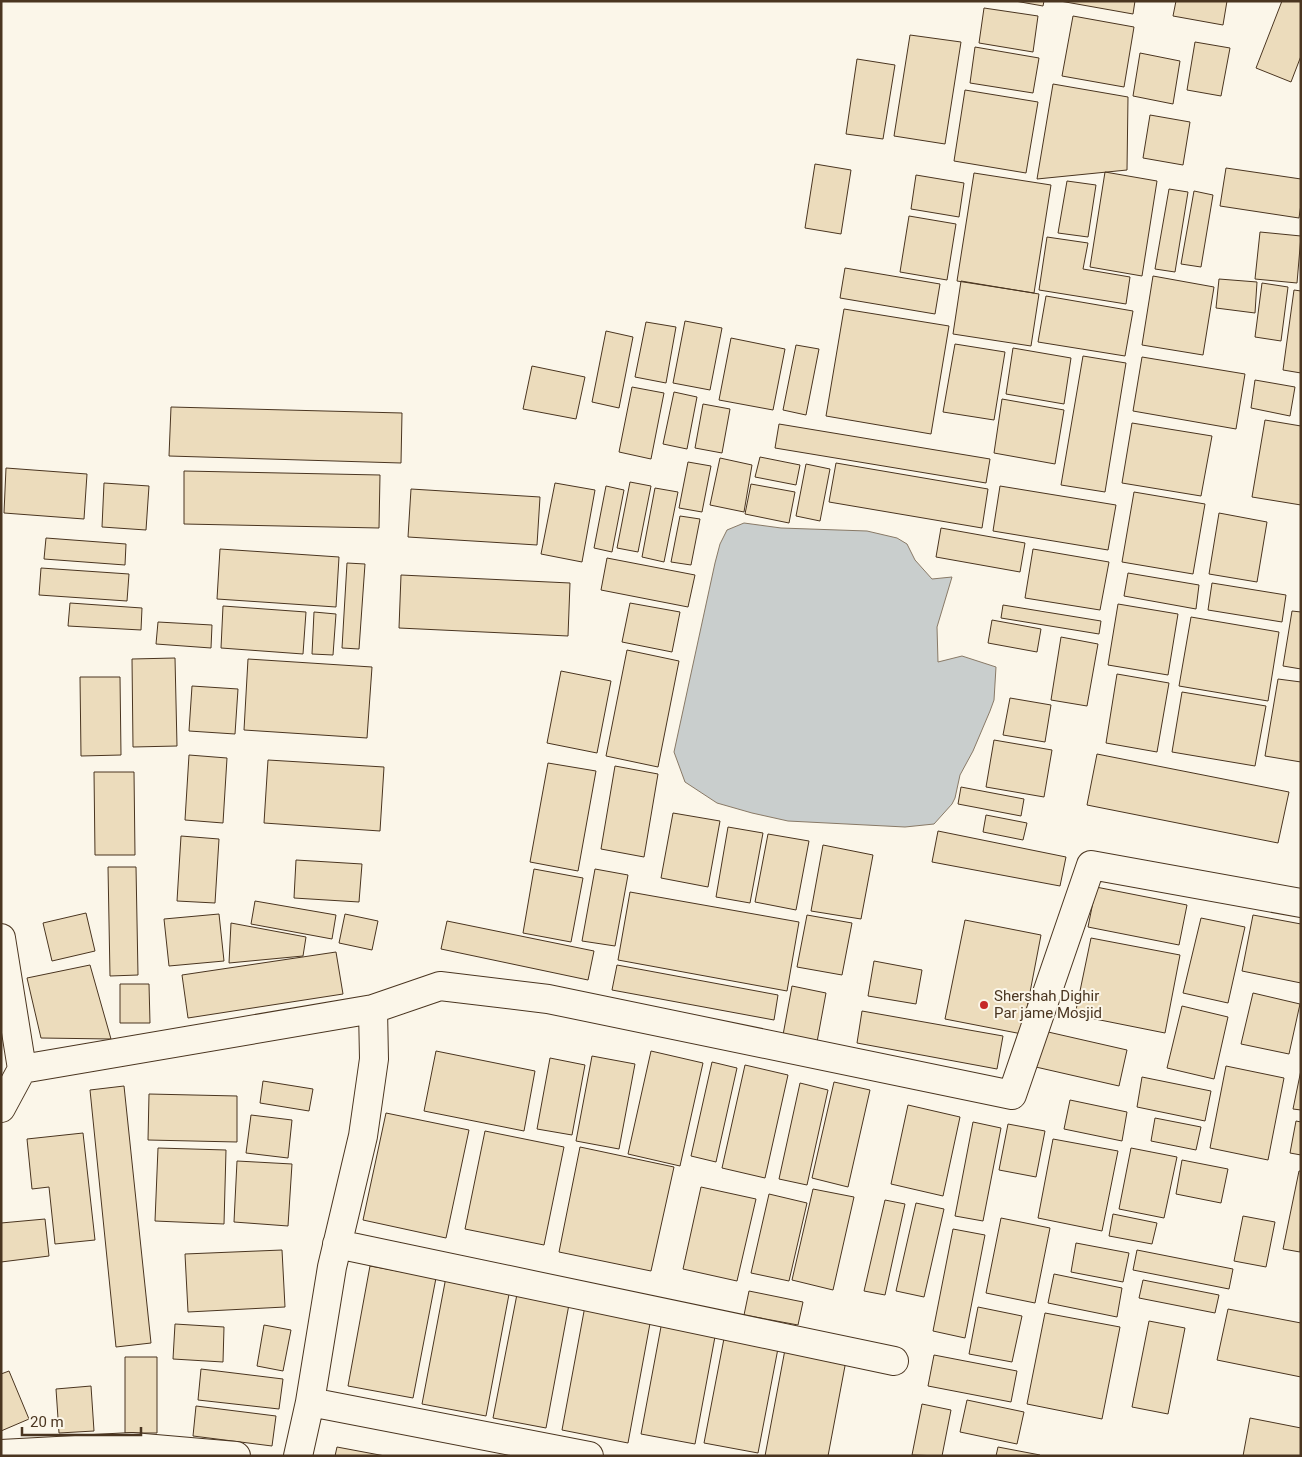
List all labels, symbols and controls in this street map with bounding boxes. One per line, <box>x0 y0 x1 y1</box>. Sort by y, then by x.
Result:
place label: Shershah Dighir Par jame Mosjid <box>994 987 1102 1022</box>
marker: Shershah Dighir Par jame Mosjid <box>978 999 990 1011</box>
scale bar <box>22 1404 141 1436</box>
text: 20 m <box>30 1413 64 1431</box>

